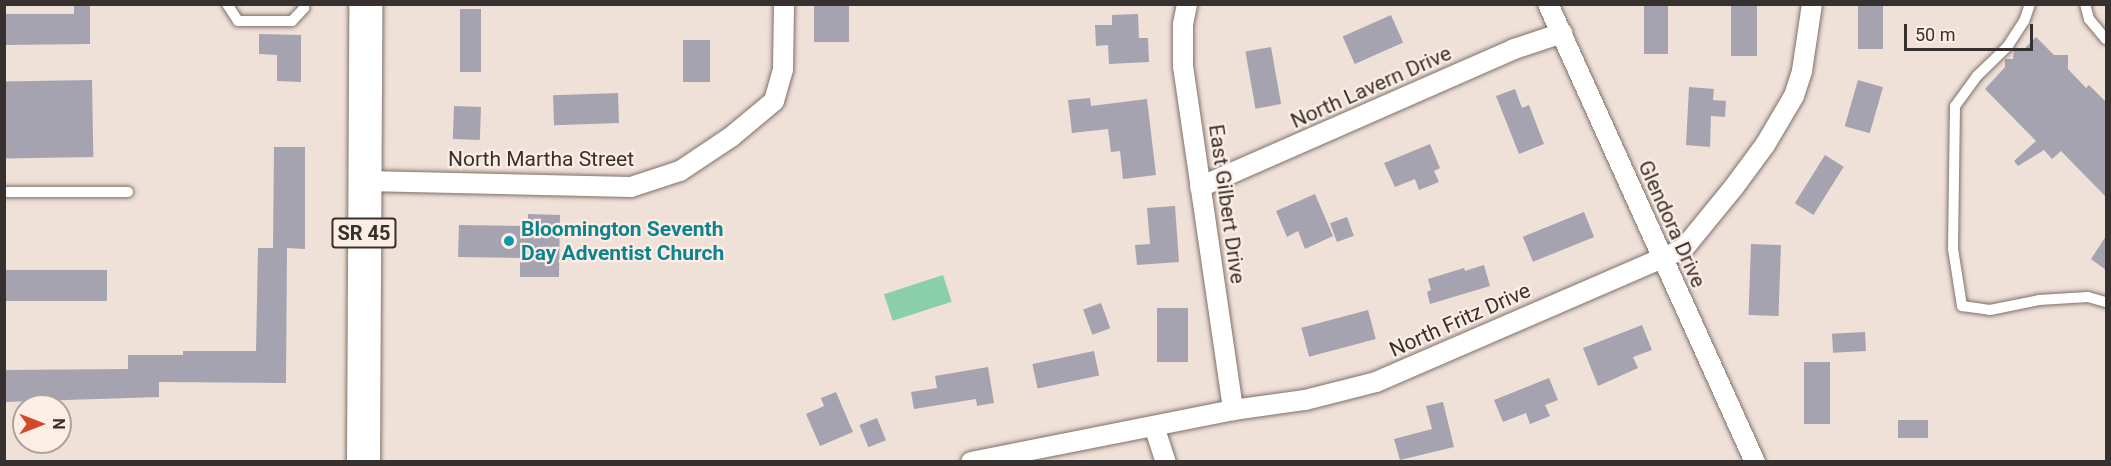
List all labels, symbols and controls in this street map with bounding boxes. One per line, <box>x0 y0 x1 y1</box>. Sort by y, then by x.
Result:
scale bar <box>1907 12 2036 50</box>
text: 50 m <box>1915 24 1955 45</box>
street label: North Lavern Drive <box>1287 40 1455 134</box>
street label: East Gilbert Drive <box>1203 123 1251 285</box>
street label: North Martha Street <box>448 146 634 172</box>
street label: Glendora Drive <box>1633 157 1711 291</box>
road number: SR 45 <box>331 216 397 250</box>
place label: Bloomington Seventh Day Adventist Church <box>521 216 724 266</box>
marker: Bloomington Seventh Day Adventist Church <box>502 234 516 248</box>
street label: North Fritz Drive <box>1386 278 1534 362</box>
north arrow <box>12 394 72 454</box>
text: N <box>49 418 68 430</box>

